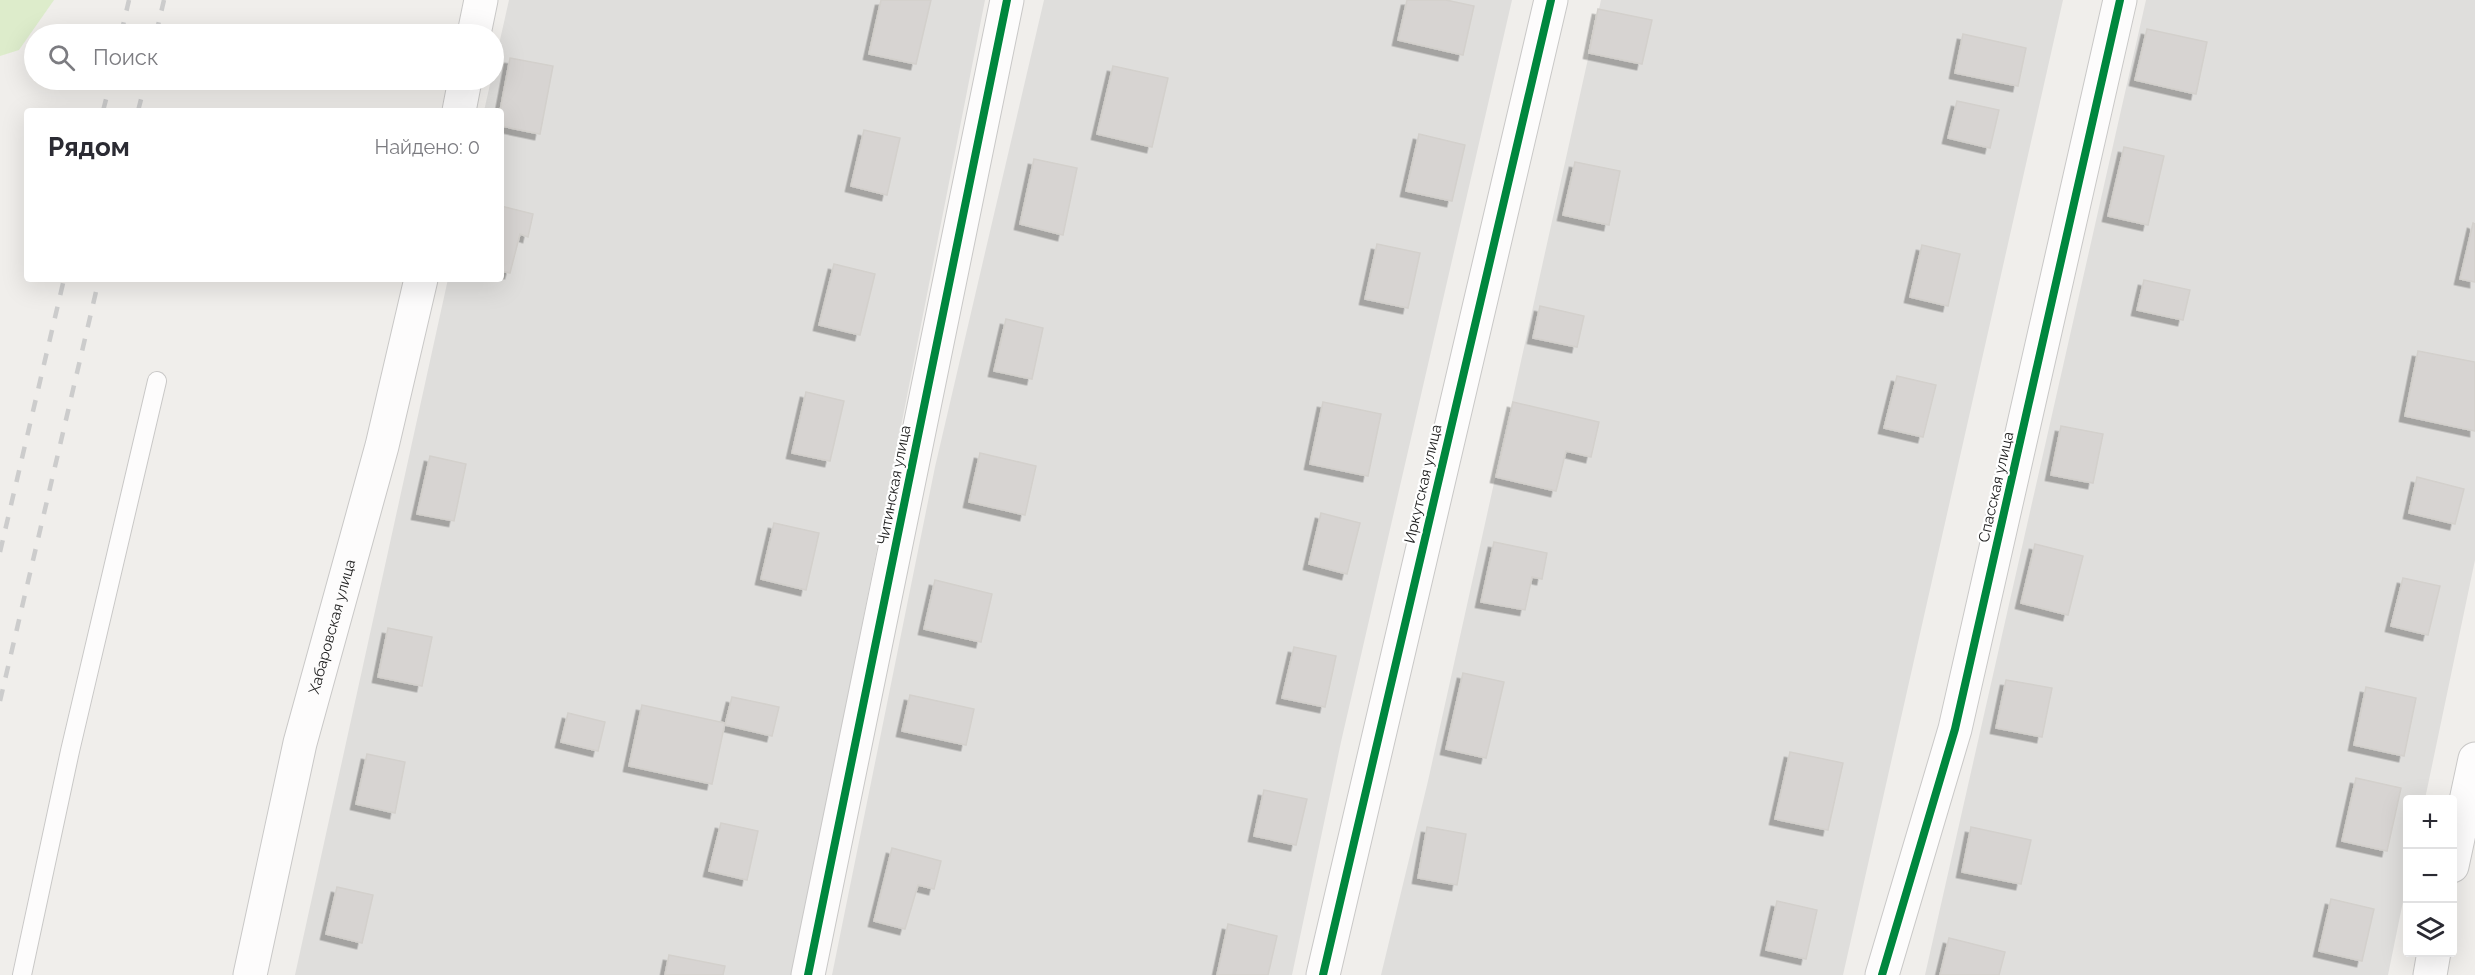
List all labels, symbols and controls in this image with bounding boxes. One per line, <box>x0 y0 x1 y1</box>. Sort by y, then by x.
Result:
search box <box>24 24 504 90</box>
icon: search <box>45 41 78 74</box>
text: Поиск <box>93 44 158 70</box>
text: Рядом <box>48 132 130 162</box>
text: Найдено: 0 <box>375 135 480 159</box>
street label: Иркутская улица <box>1401 423 1445 545</box>
street label: Читинская улица <box>874 424 914 546</box>
street label: Спасская улица <box>1975 430 2017 544</box>
street label: Хабаровская улица <box>305 557 359 696</box>
map controls <box>2403 795 2457 957</box>
button: + <box>2403 795 2457 849</box>
button: − <box>2403 849 2457 903</box>
button: layers <box>2403 903 2457 957</box>

